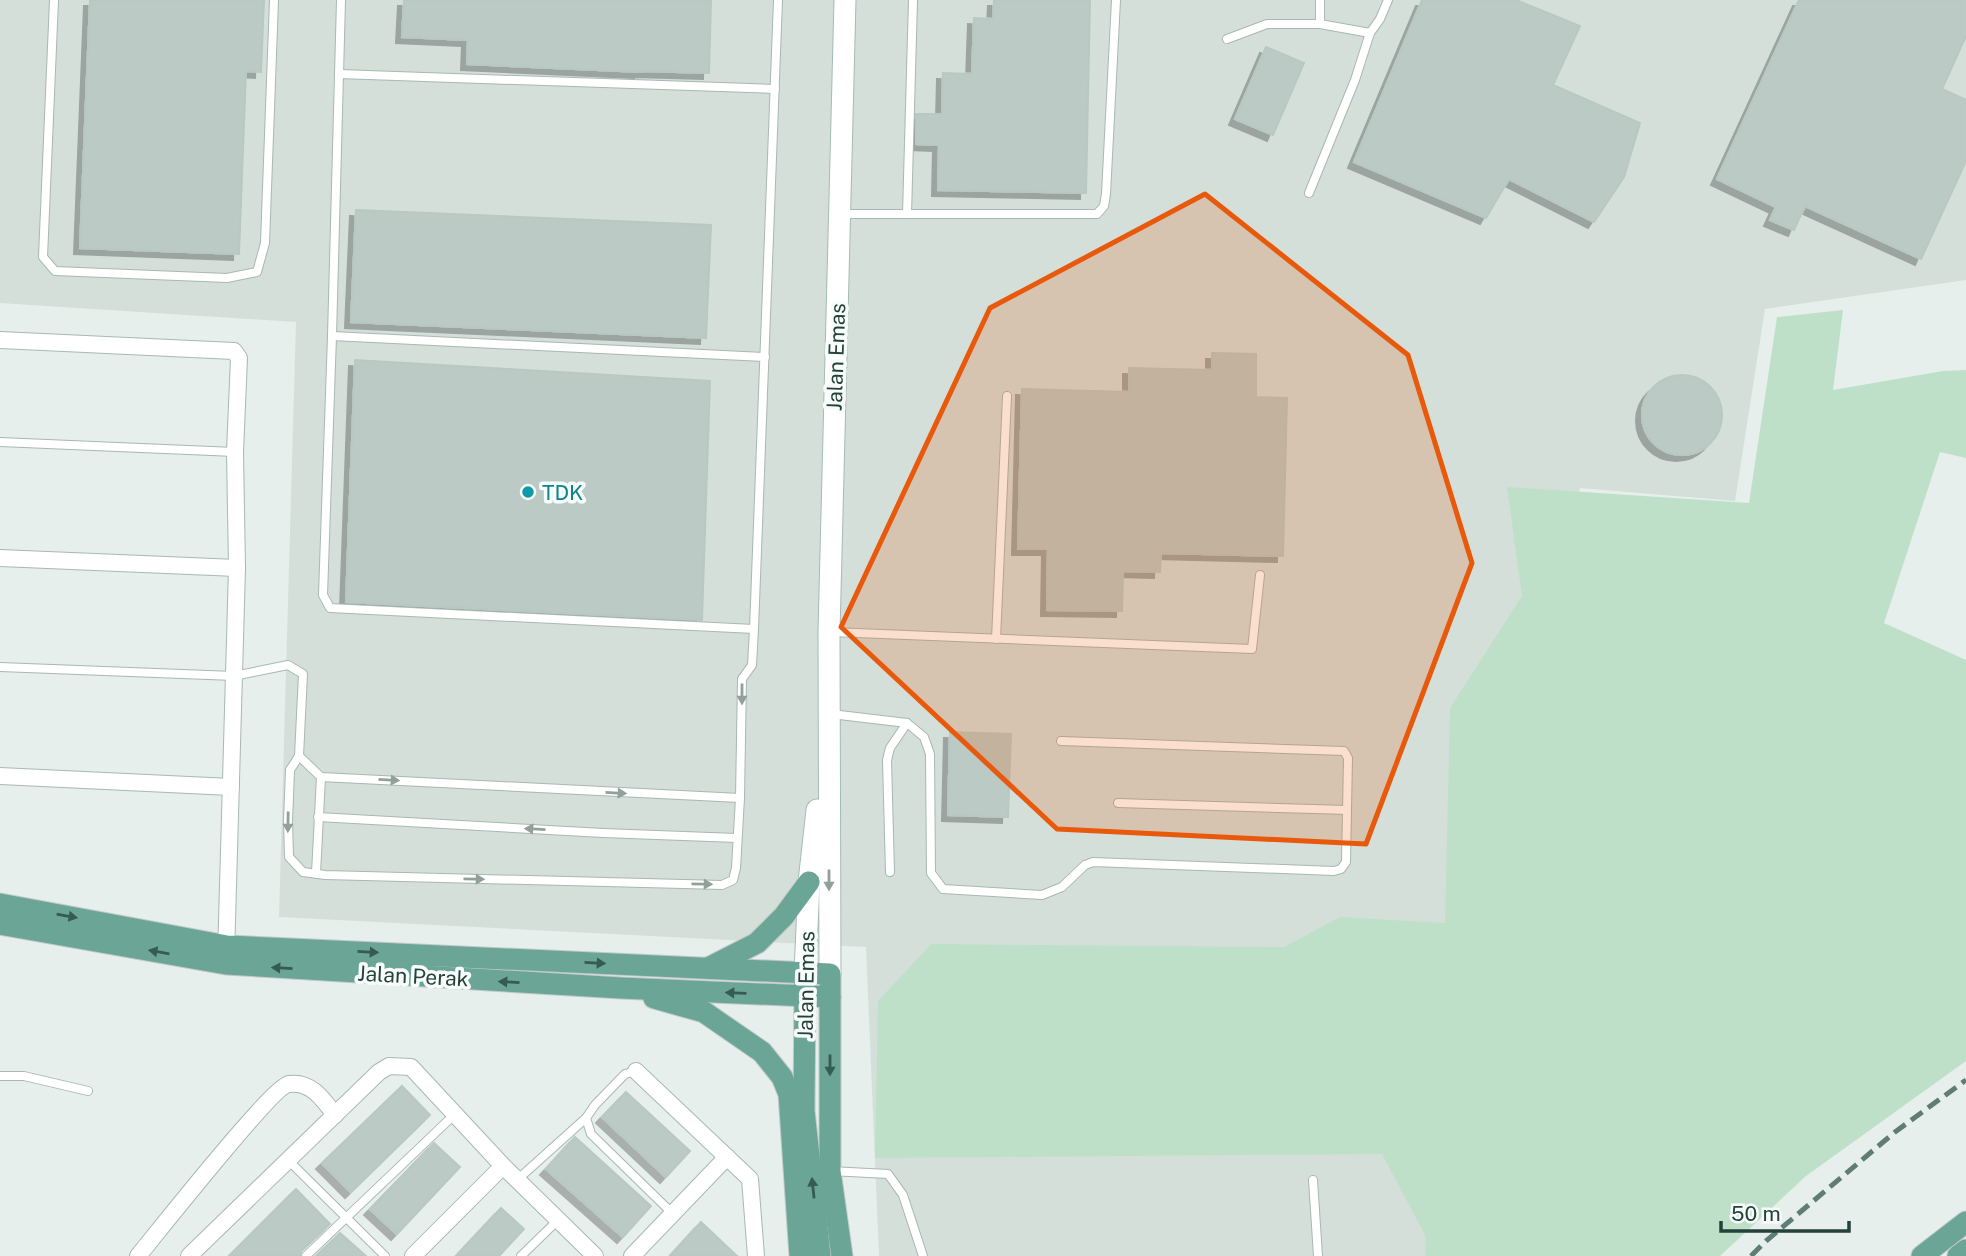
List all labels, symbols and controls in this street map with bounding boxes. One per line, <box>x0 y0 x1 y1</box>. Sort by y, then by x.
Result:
street label: Jalan Emas <box>822 303 850 411</box>
place label: TDK <box>542 480 583 505</box>
marker: TDK <box>520 484 536 500</box>
one-way arrow <box>736 684 748 706</box>
one-way arrow <box>378 775 400 786</box>
one-way arrow <box>605 787 627 798</box>
one-way arrow <box>282 811 294 833</box>
one-way arrow <box>523 823 545 834</box>
one-way arrow <box>823 869 835 891</box>
one-way arrow <box>464 873 486 884</box>
one-way arrow <box>691 879 713 890</box>
one-way arrow <box>56 911 78 922</box>
street label: Jalan Emas <box>793 931 819 1039</box>
one-way arrow <box>148 946 170 957</box>
one-way arrow <box>357 947 379 958</box>
one-way arrow <box>585 957 607 968</box>
street label: Jalan Perak <box>357 961 469 991</box>
one-way arrow <box>271 962 293 973</box>
one-way arrow <box>498 976 520 987</box>
one-way arrow <box>725 988 747 999</box>
one-way arrow <box>824 1054 836 1076</box>
one-way arrow <box>807 1177 818 1199</box>
scale bar <box>1721 1190 1849 1234</box>
text: 50 m <box>1731 1201 1781 1226</box>

